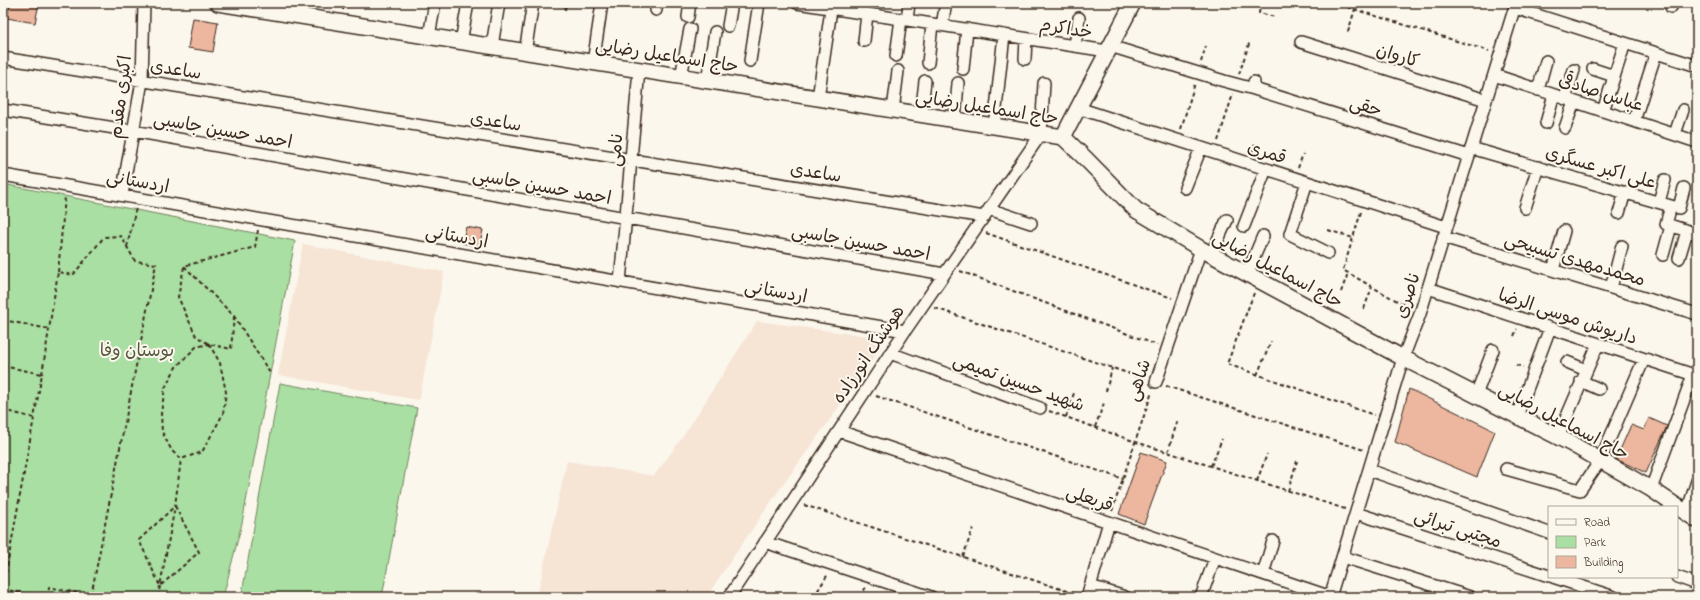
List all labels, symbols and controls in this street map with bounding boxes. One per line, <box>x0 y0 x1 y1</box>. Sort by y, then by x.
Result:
street label: خداکرم <box>1037 13 1094 47</box>
street label: حاج اسماعیل رضایی <box>593 33 740 81</box>
street label: کاروان <box>1373 38 1422 76</box>
street label: اکبری مقدم <box>104 54 140 140</box>
street label: ساعدی <box>148 54 203 88</box>
street label: عباس صادقی <box>1555 67 1646 120</box>
street label: حاج اسماعیل رضایی <box>913 85 1060 133</box>
street label: حقی <box>1346 91 1385 125</box>
street label: ساعدی <box>468 106 523 140</box>
street label: احمد حسین جاسبی <box>151 107 294 157</box>
street label: نامی <box>603 133 631 168</box>
street label: قمری <box>1243 135 1289 172</box>
street label: علی اکبر عسگری <box>1542 141 1659 197</box>
street label: ساعدی <box>788 157 843 191</box>
street label: احمد حسین جاسبی <box>470 163 613 213</box>
street label: اردستانی <box>104 165 171 201</box>
street label: احمد حسین جاسبی <box>789 219 932 269</box>
street label: اردستانی <box>423 220 490 256</box>
street label: حاج اسماعیل رضایی <box>1207 225 1347 316</box>
street label: محمدمهدی تسبیحی <box>1501 227 1648 295</box>
street label: ناصری <box>1389 269 1429 322</box>
street label: اردستانی <box>742 275 809 311</box>
street label: داریوش موسی الرضا <box>1494 283 1640 353</box>
street label: هوشنگ انورزاده <box>827 301 912 410</box>
park label: بوستان وفا <box>100 339 174 365</box>
street label: شهید حسین تمیمی <box>949 348 1088 420</box>
street label: شاهی <box>1121 356 1159 405</box>
street label: حاج اسماعیل رضایی <box>1493 377 1633 468</box>
street label: قربعلی <box>1062 480 1116 520</box>
street label: مجتبی تبرائی <box>1410 504 1504 556</box>
legend <box>1548 506 1678 578</box>
text: Road <box>1584 514 1610 532</box>
text: Park <box>1584 534 1606 552</box>
text: Building <box>1583 554 1623 573</box>

